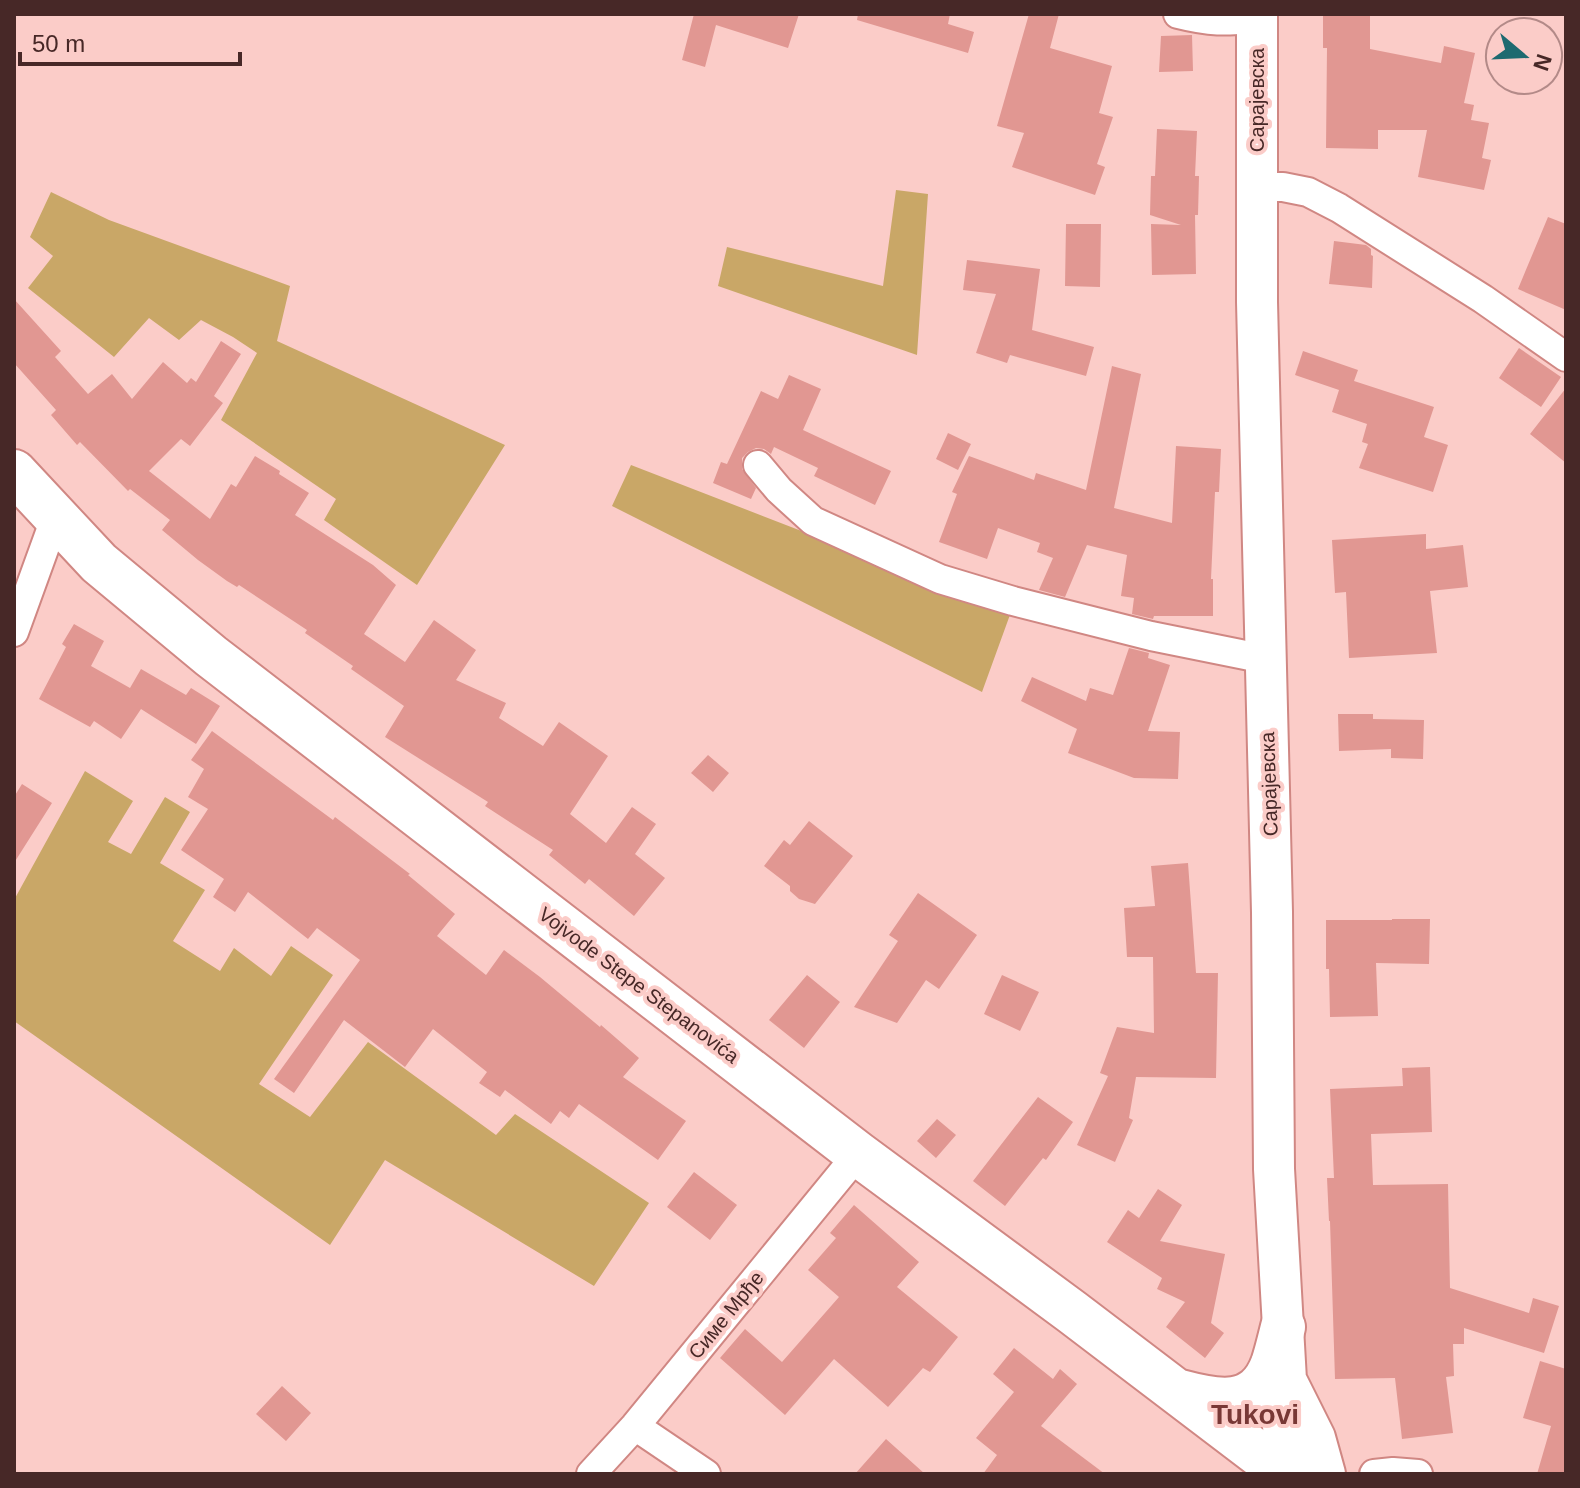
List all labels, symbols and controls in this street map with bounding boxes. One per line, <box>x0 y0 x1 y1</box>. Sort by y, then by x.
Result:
scale bar <box>20 16 240 66</box>
north arrow <box>1484 16 1564 96</box>
text: 50 m <box>32 30 85 57</box>
street label: Сарајевска <box>1246 47 1268 152</box>
text: N <box>1528 51 1557 74</box>
street label: Сарајевска <box>1256 731 1282 837</box>
street label: Vojvode Stepe Stepanovića <box>535 903 744 1068</box>
street label: Симе Мрђе <box>684 1267 768 1363</box>
district label: Tukovi <box>1211 1399 1299 1430</box>

